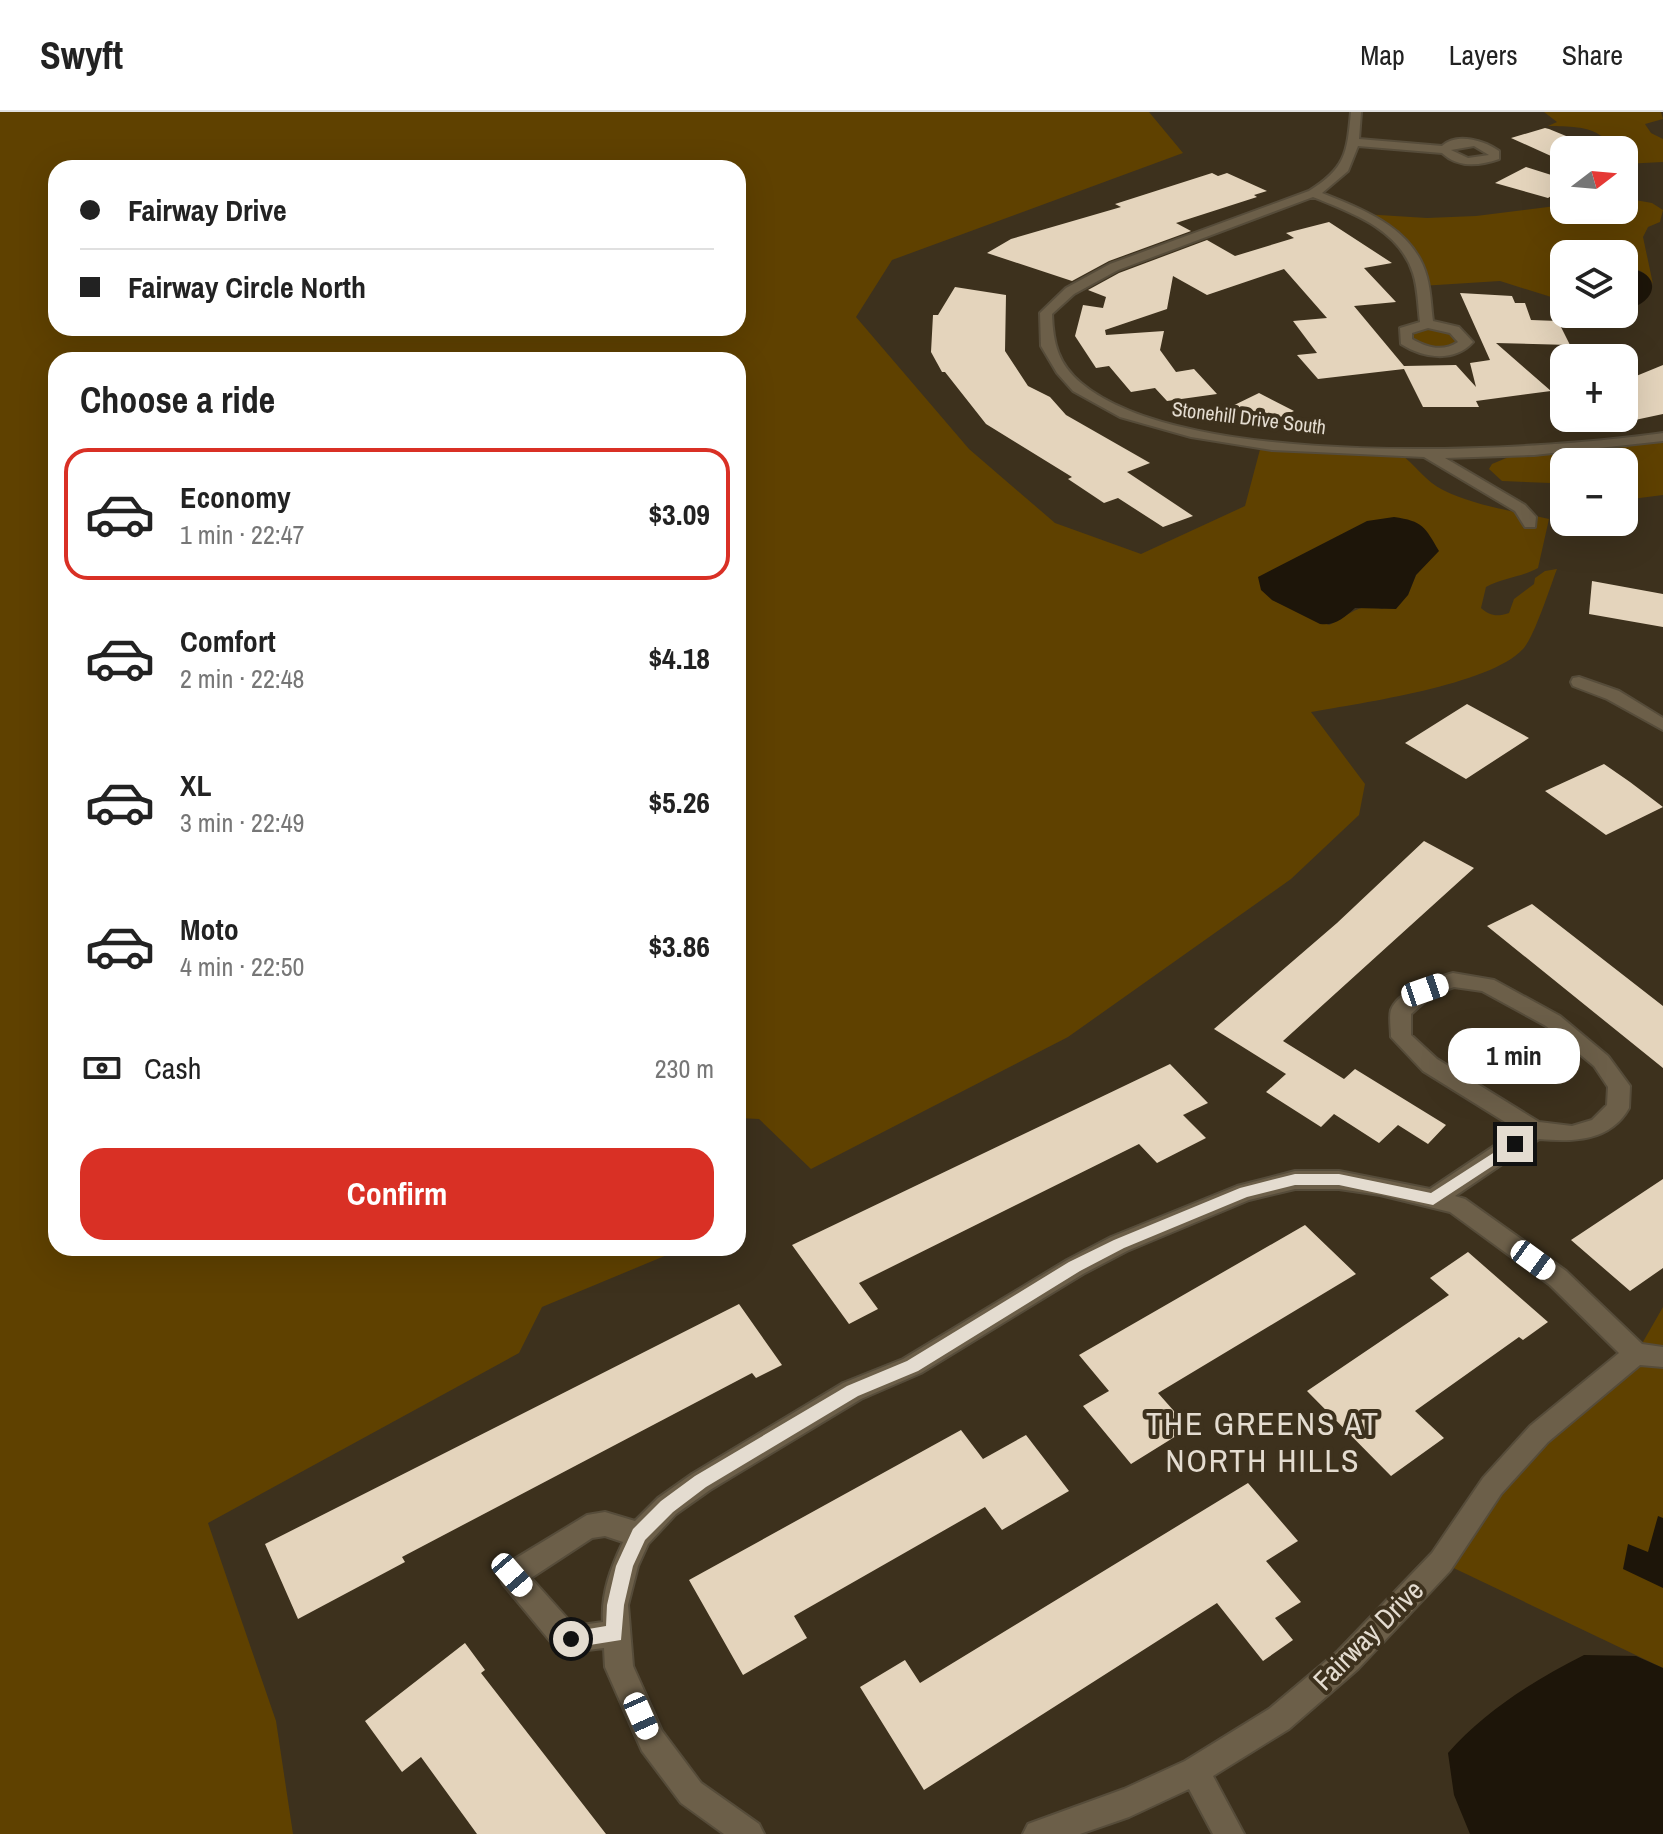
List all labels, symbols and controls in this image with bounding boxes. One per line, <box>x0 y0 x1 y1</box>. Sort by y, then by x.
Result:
text: Swyft <box>40 30 123 81</box>
text: Map <box>1360 36 1405 74</box>
text: Layers <box>1449 36 1518 74</box>
text: Share <box>1562 36 1623 74</box>
north arrow <box>1550 136 1638 224</box>
map controls <box>1550 136 1638 536</box>
text: Fairway Drive <box>128 190 287 230</box>
button: layers <box>1550 240 1638 328</box>
text: Fairway Circle North <box>128 267 366 307</box>
button: + <box>1550 344 1638 432</box>
text: Choose a ride <box>80 376 275 424</box>
street label: Stonehill Drive South <box>1171 395 1328 440</box>
button: − <box>1550 448 1638 536</box>
text: Economy <box>180 477 291 517</box>
icon: car <box>84 478 156 550</box>
text: $3.09 <box>648 494 710 534</box>
text: 1 min · 22:47 <box>180 517 304 552</box>
text: Comfort <box>180 621 276 661</box>
icon: car <box>84 622 156 694</box>
text: $4.18 <box>648 638 710 678</box>
text: 2 min · 22:48 <box>180 661 304 696</box>
text: XL <box>180 765 211 805</box>
icon: car <box>84 766 156 838</box>
text: $5.26 <box>648 782 710 822</box>
text: 3 min · 22:49 <box>180 805 304 840</box>
text: Moto <box>180 909 239 949</box>
icon: car <box>84 910 156 982</box>
text: $3.86 <box>648 926 710 966</box>
text: 4 min · 22:50 <box>180 949 304 984</box>
car <box>1398 971 1452 1009</box>
callout: 1 min <box>1449 1028 1581 1084</box>
text: 1 min <box>1486 1038 1542 1073</box>
icon: cash <box>80 1046 124 1090</box>
text: Cash <box>144 1048 201 1088</box>
text: 230 m <box>655 1051 714 1086</box>
route end <box>1497 1126 1533 1162</box>
button: Confirm <box>80 1148 714 1240</box>
car <box>1507 1236 1559 1284</box>
district label: THE GREENS AT NORTH HILLS <box>1146 1402 1380 1482</box>
car <box>487 1549 537 1601</box>
street label: Fairway Drive <box>1304 1571 1432 1699</box>
route start <box>553 1621 589 1657</box>
car <box>620 1689 662 1743</box>

